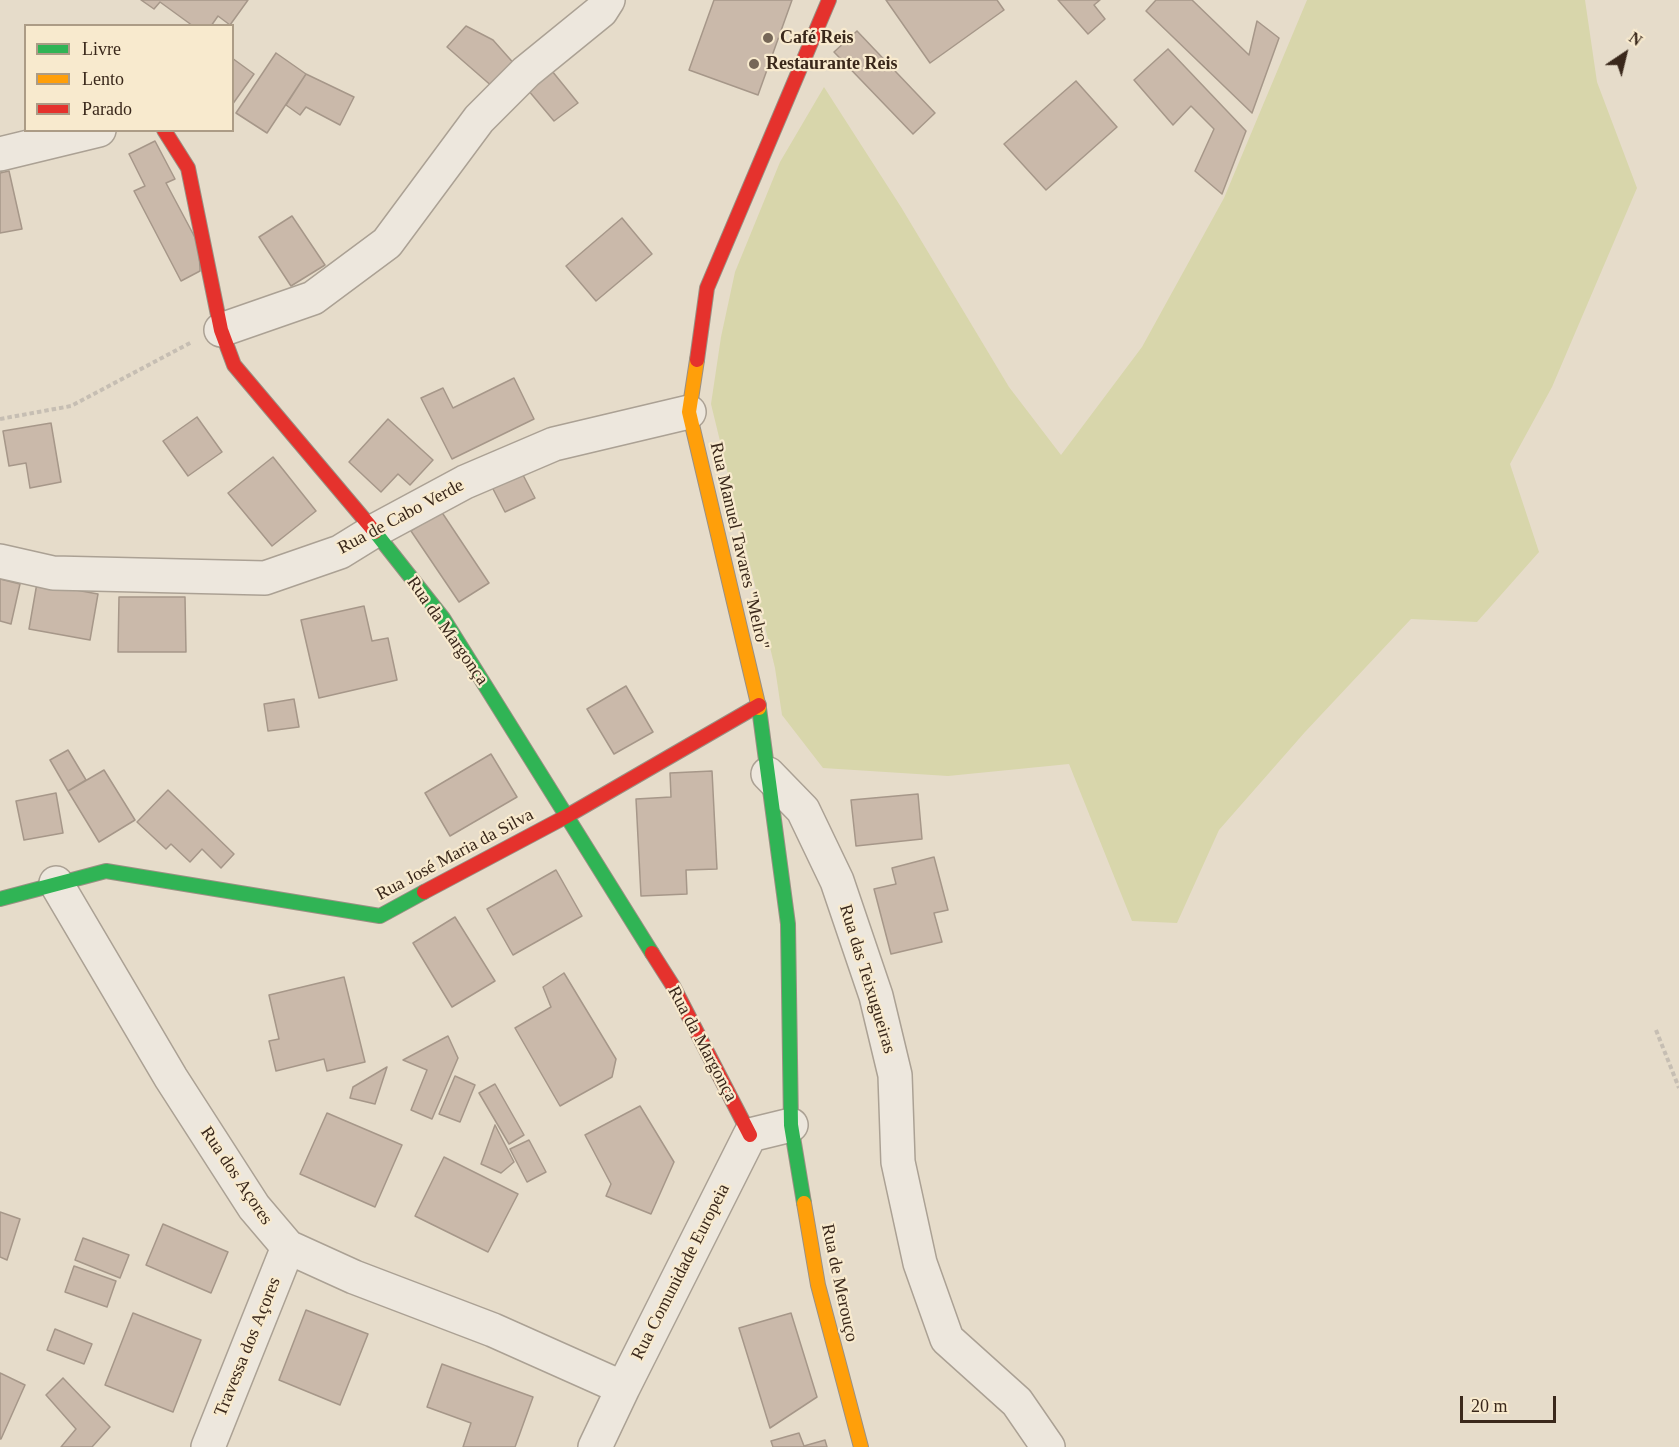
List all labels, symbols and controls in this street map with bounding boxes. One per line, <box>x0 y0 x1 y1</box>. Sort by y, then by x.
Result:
legend <box>24 24 234 132</box>
north arrow <box>1595 24 1655 84</box>
place label: Café Reis <box>780 27 853 49</box>
text: N <box>1626 29 1645 49</box>
marker: Café Reis <box>761 31 775 45</box>
text: Livre <box>82 39 121 59</box>
place label: Restaurante Reis <box>766 53 897 75</box>
marker: Restaurante Reis <box>747 57 761 71</box>
text: Lento <box>82 69 124 89</box>
text: Parado <box>82 99 132 119</box>
street label: Rua Manuel Tavares "Melro" <box>705 440 773 652</box>
street label: Rua de Cabo Verde <box>334 475 468 559</box>
street label: Rua da Margonça <box>402 573 492 689</box>
street label: Rua José Maria da Silva <box>373 804 537 906</box>
street label: Rua das Teixugueiras <box>834 902 900 1056</box>
street label: Rua da Margonça <box>663 983 741 1105</box>
street label: Rua dos Açores <box>195 1123 277 1229</box>
street label: Rua Comunidade Europeia <box>627 1180 735 1364</box>
street label: Rua de Merouço <box>816 1222 862 1344</box>
street label: Travessa dos Açores <box>210 1274 286 1420</box>
scale bar <box>1463 1384 1559 1422</box>
text: 20 m <box>1471 1396 1508 1416</box>

